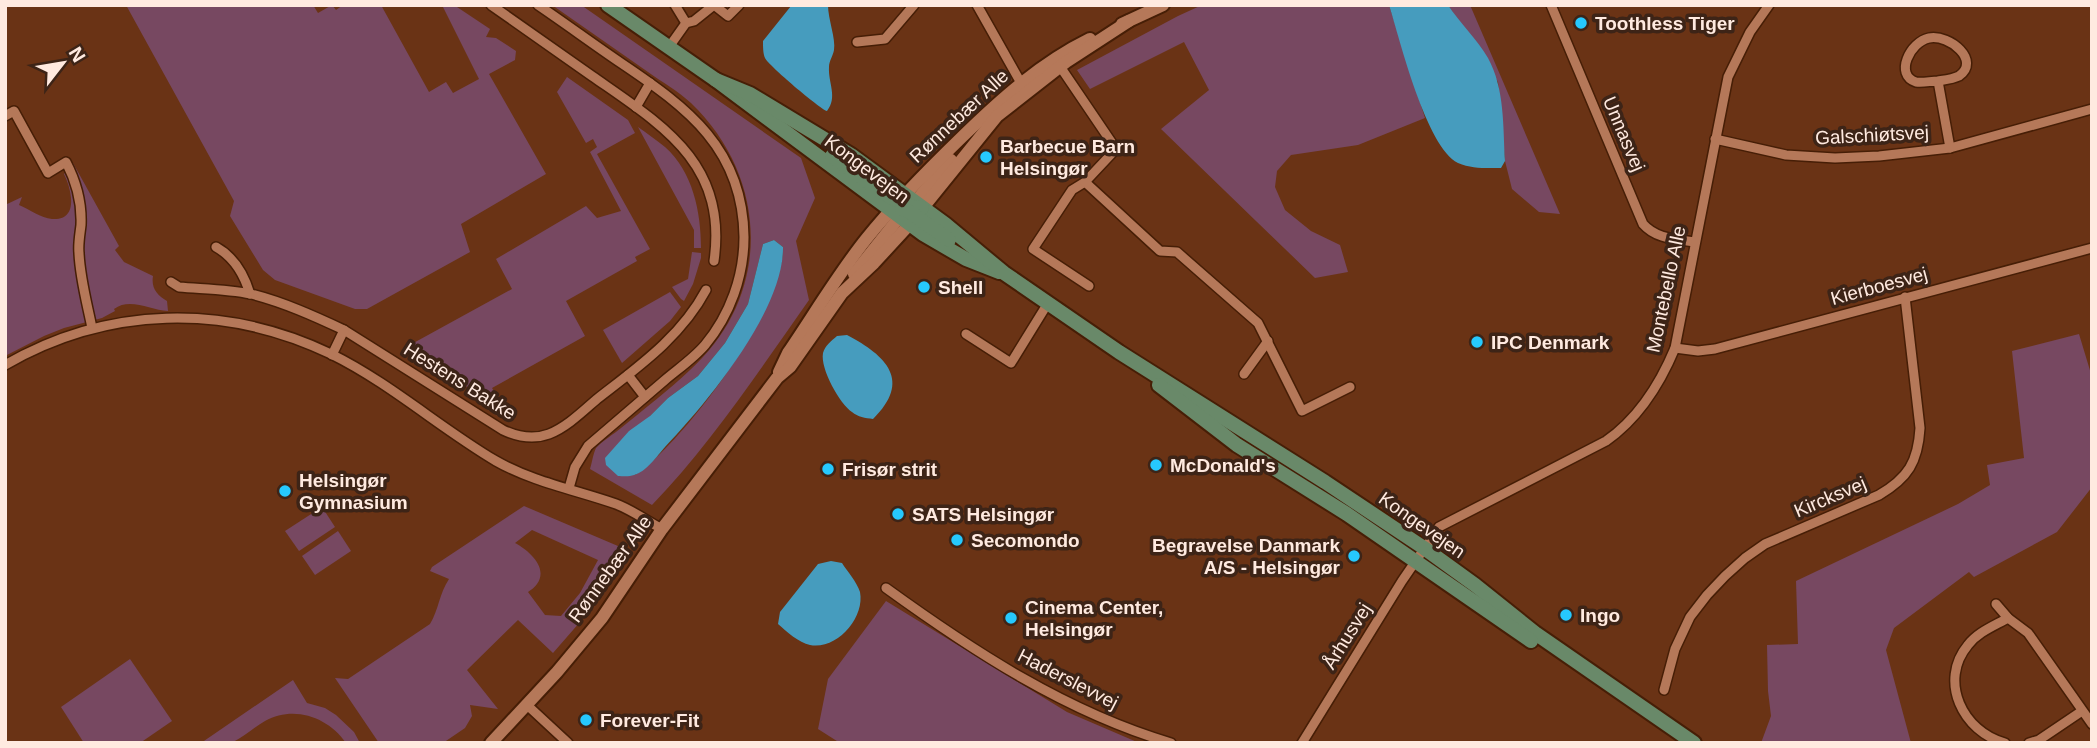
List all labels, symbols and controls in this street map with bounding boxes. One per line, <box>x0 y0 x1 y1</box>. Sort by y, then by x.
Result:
place label: Toothless Tiger <box>1595 13 1735 34</box>
marker: Toothless Tiger <box>1573 15 1589 31</box>
north arrow <box>28 28 98 98</box>
text: N <box>65 43 90 66</box>
street label: Rønnebær Alle <box>905 65 1013 167</box>
street label: Unnasvej <box>1599 93 1649 175</box>
street label: Galschiøtsvej <box>1815 122 1929 148</box>
street label: Kongevejen <box>821 130 913 208</box>
place label: Barbecue Barn Helsingør <box>1000 136 1135 179</box>
marker: Barbecue Barn Helsingør <box>978 149 994 165</box>
street label: Montebello Alle <box>1642 224 1690 354</box>
street label: Kierboesvej <box>1828 263 1930 309</box>
place label: Shell <box>938 277 983 298</box>
marker: Shell <box>916 279 932 295</box>
place label: IPC Denmark <box>1491 332 1610 353</box>
marker: IPC Denmark <box>1469 334 1485 350</box>
street label: Hestens Bakke <box>400 338 520 424</box>
place label: McDonald's <box>1170 455 1276 476</box>
marker: McDonald's <box>1148 457 1164 473</box>
place label: Frisør strit <box>842 459 938 480</box>
marker: Frisør strit <box>820 461 836 477</box>
place label: Helsingør Gymnasium <box>299 470 408 513</box>
street label: Kircksvej <box>1791 472 1869 522</box>
marker: Helsingør Gymnasium <box>277 483 293 499</box>
street label: Kongevejen <box>1375 488 1469 562</box>
place label: SATS Helsingør <box>912 504 1055 525</box>
marker: SATS Helsingør <box>890 506 906 522</box>
street label: Rønnebær Alle <box>564 512 656 626</box>
place label: Secomondo <box>971 530 1080 551</box>
marker: Secomondo <box>949 532 965 548</box>
place label: Begravelse Danmark A/S - Helsingør <box>1152 535 1341 578</box>
marker: Begravelse Danmark A/S - Helsingør <box>1346 548 1362 564</box>
place label: Cinema Center, Helsingør <box>1025 597 1163 640</box>
street label: Århusvej <box>1319 599 1375 673</box>
place label: Ingo <box>1580 605 1620 626</box>
marker: Ingo <box>1558 607 1574 623</box>
marker: Cinema Center, Helsingør <box>1003 610 1019 626</box>
street label: Haderslevvej <box>1014 645 1122 713</box>
place label: Forever-Fit <box>600 710 700 731</box>
marker: Forever-Fit <box>578 712 594 728</box>

